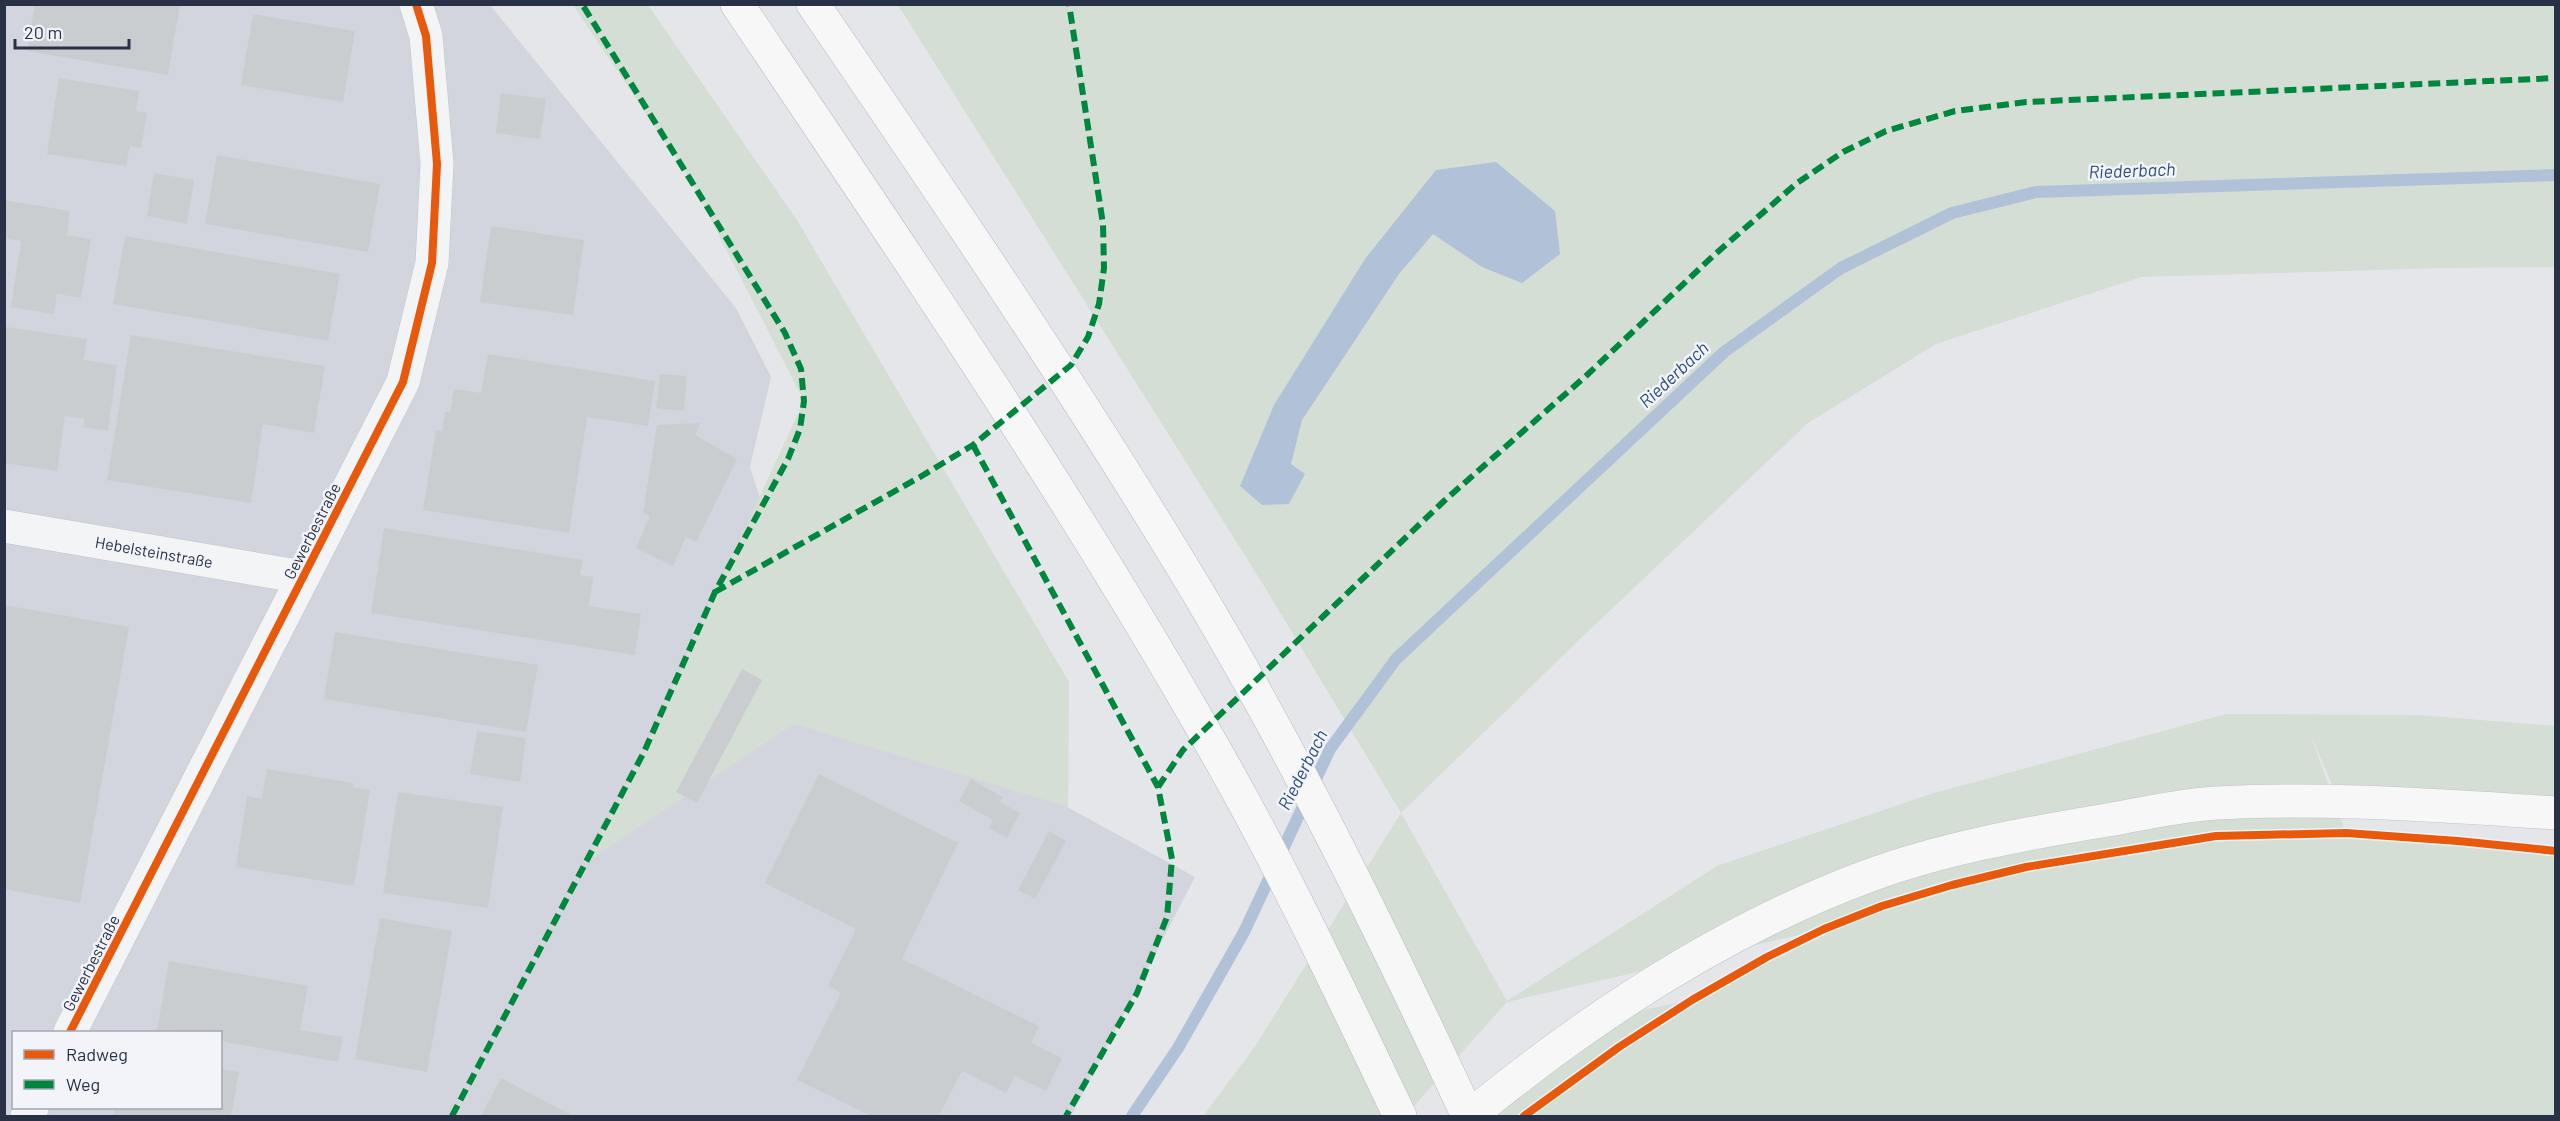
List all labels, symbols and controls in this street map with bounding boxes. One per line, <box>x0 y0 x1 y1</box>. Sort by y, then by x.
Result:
scale bar <box>15 12 129 50</box>
text: 20 m <box>24 21 62 43</box>
water label: Riederbach <box>2088 157 2176 183</box>
water label: Riederbach <box>1634 336 1713 412</box>
street label: Gewerbestraße <box>279 479 344 582</box>
street label: Hebelsteinstraße <box>94 532 214 571</box>
water label: Riederbach <box>1273 726 1332 813</box>
street label: Gewerbestraße <box>58 911 123 1014</box>
legend <box>12 1031 222 1109</box>
text: Radweg <box>66 1043 128 1065</box>
text: Weg <box>66 1073 100 1095</box>

